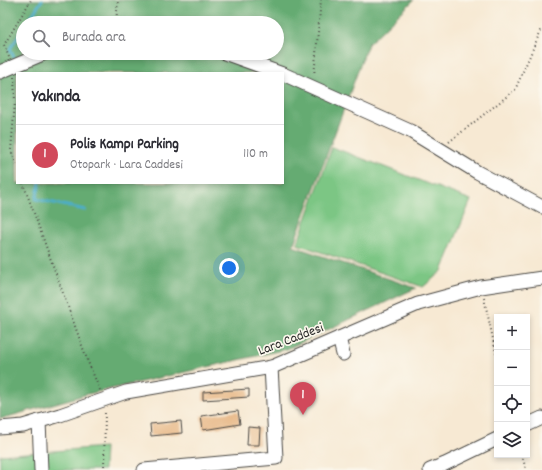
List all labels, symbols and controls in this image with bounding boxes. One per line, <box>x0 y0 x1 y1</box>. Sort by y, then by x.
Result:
search box <box>16 16 284 60</box>
icon: search <box>30 27 52 49</box>
text: Burada ara <box>62 27 125 49</box>
text: Yakında <box>32 86 80 110</box>
text: Polis Kampı Parking <box>70 134 179 156</box>
text: 1 <box>44 145 46 164</box>
text: 110 m <box>243 145 268 164</box>
text: Otopark · Lara Caddesi <box>70 156 183 175</box>
your location <box>219 258 239 278</box>
map controls <box>494 314 530 458</box>
button: + <box>494 314 530 350</box>
street label: Lara Caddesi <box>255 318 327 362</box>
button: − <box>494 350 530 386</box>
pin: 1 <box>290 382 316 415</box>
button: locate <box>494 386 530 422</box>
button: layers <box>494 422 530 458</box>

